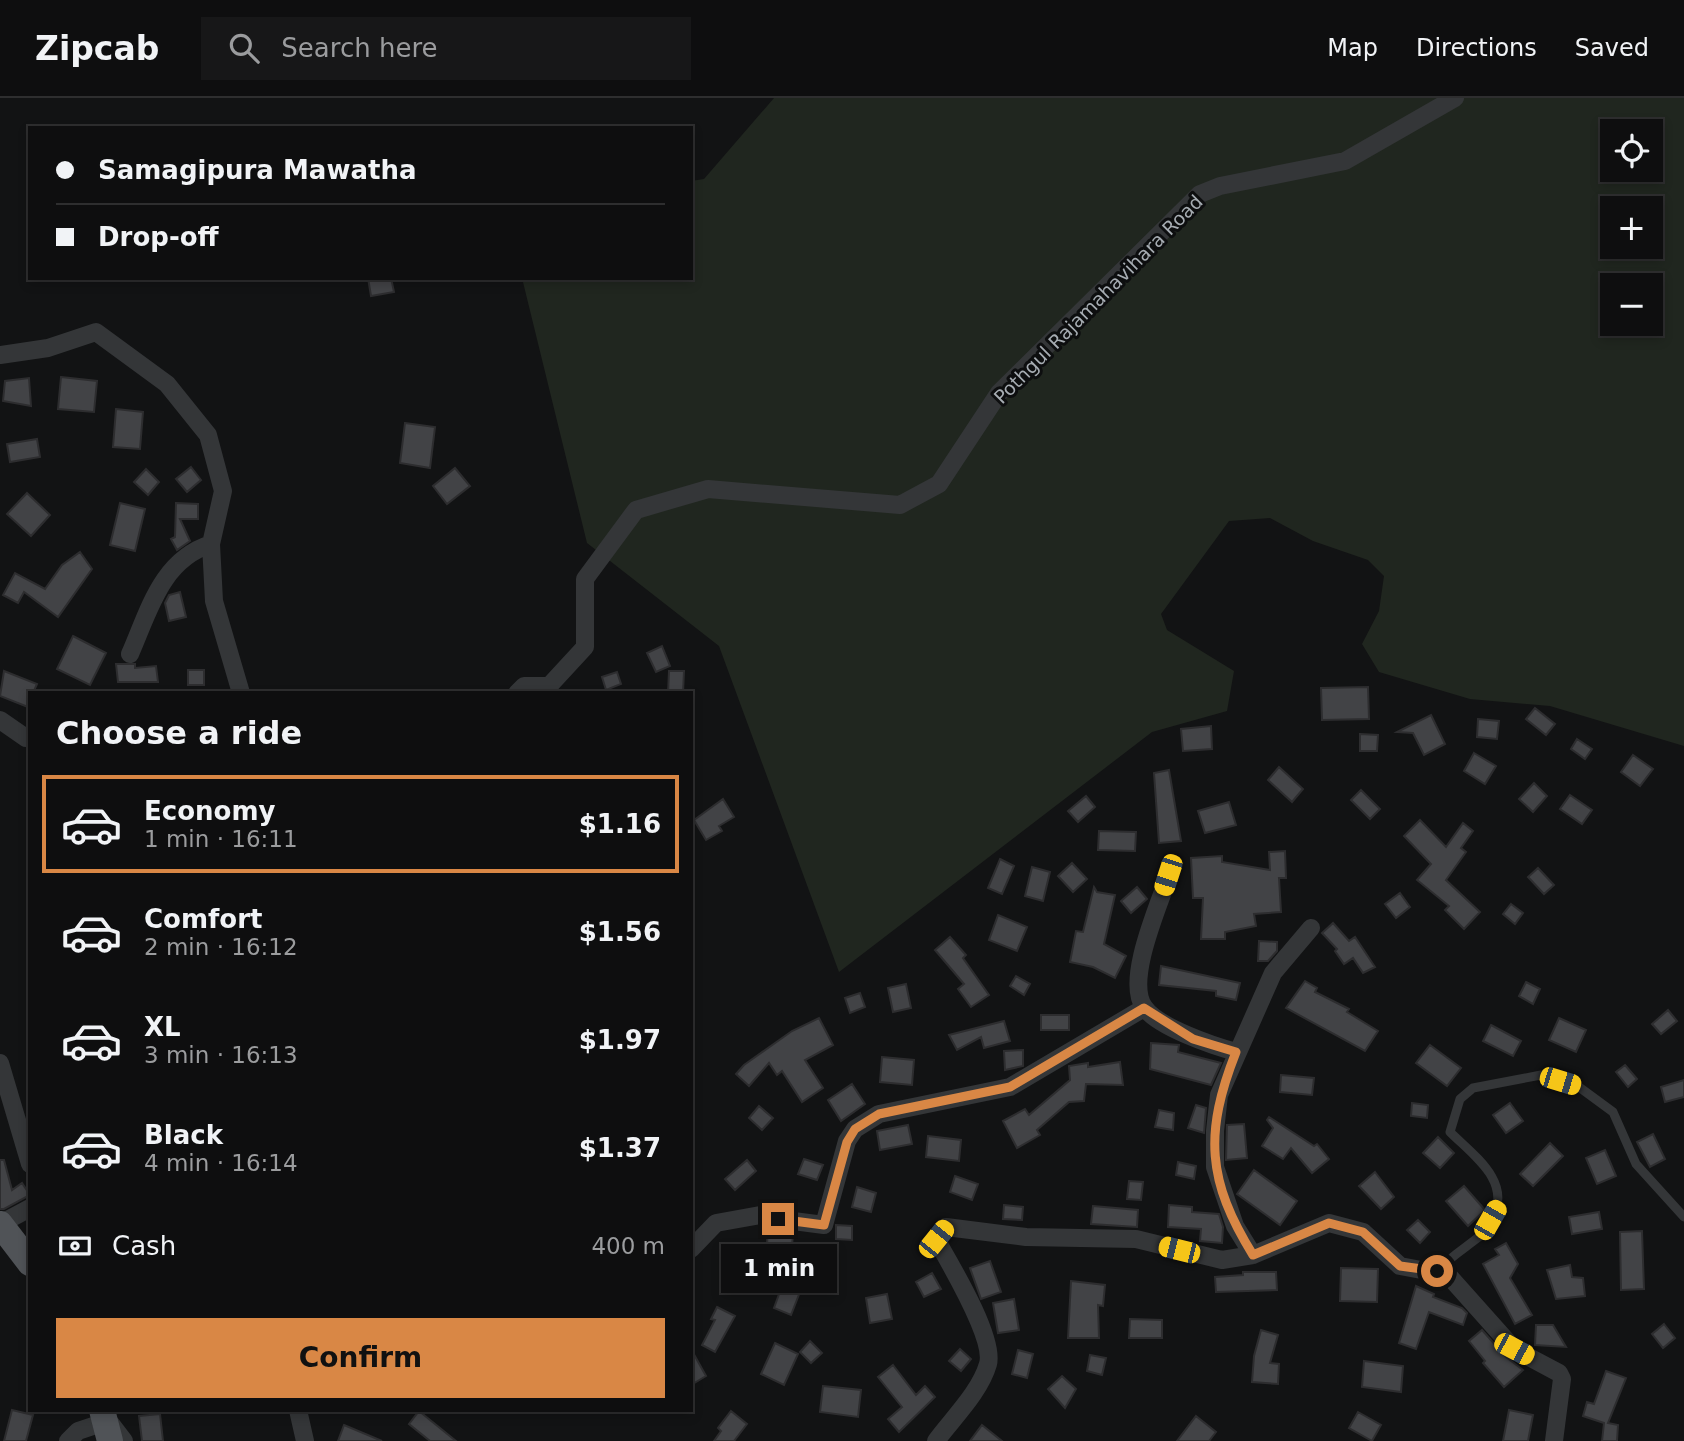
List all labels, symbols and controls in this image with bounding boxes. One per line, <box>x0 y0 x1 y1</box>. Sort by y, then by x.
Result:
search box <box>201 17 691 80</box>
text: Zipcab <box>35 29 159 68</box>
icon: search <box>225 29 263 67</box>
text: Search here <box>281 33 438 63</box>
text: Map <box>1327 34 1378 62</box>
text: Directions <box>1416 34 1537 62</box>
text: Saved <box>1575 34 1649 62</box>
map controls <box>1600 119 1663 336</box>
button: locate <box>1600 119 1663 182</box>
text: Samagipura Mawatha <box>98 155 416 185</box>
street label: Pothgul Rajamahavihara Road <box>989 190 1207 408</box>
button: + <box>1600 196 1663 259</box>
text: Drop-off <box>98 222 219 252</box>
button: − <box>1600 273 1663 336</box>
text: Choose a ride <box>56 714 302 752</box>
icon: car <box>60 793 123 856</box>
text: Economy <box>144 796 275 826</box>
text: $1.16 <box>579 809 661 839</box>
text: 1 min · 16:11 <box>144 826 298 852</box>
car <box>1152 852 1185 898</box>
icon: car <box>60 901 123 964</box>
text: Comfort <box>144 904 262 934</box>
text: $1.56 <box>579 917 661 947</box>
text: 2 min · 16:12 <box>144 934 298 960</box>
icon: car <box>60 1009 123 1072</box>
text: XL <box>144 1012 181 1042</box>
text: $1.97 <box>579 1025 661 1055</box>
text: 3 min · 16:13 <box>144 1042 298 1068</box>
car <box>1537 1065 1584 1097</box>
icon: car <box>60 1117 123 1180</box>
text: Black <box>144 1120 223 1150</box>
text: $1.37 <box>579 1133 661 1163</box>
text: 4 min · 16:14 <box>144 1150 298 1176</box>
car <box>1471 1197 1510 1243</box>
route end <box>762 1203 794 1235</box>
car <box>915 1216 958 1262</box>
icon: cash <box>56 1227 94 1265</box>
text: Cash <box>112 1231 176 1261</box>
text: 400 m <box>591 1233 665 1259</box>
car <box>1157 1235 1202 1265</box>
callout: 1 min <box>720 1244 836 1292</box>
text: 1 min <box>743 1255 815 1281</box>
route start <box>1421 1255 1453 1287</box>
button: Confirm <box>56 1318 665 1398</box>
car <box>1491 1330 1538 1368</box>

